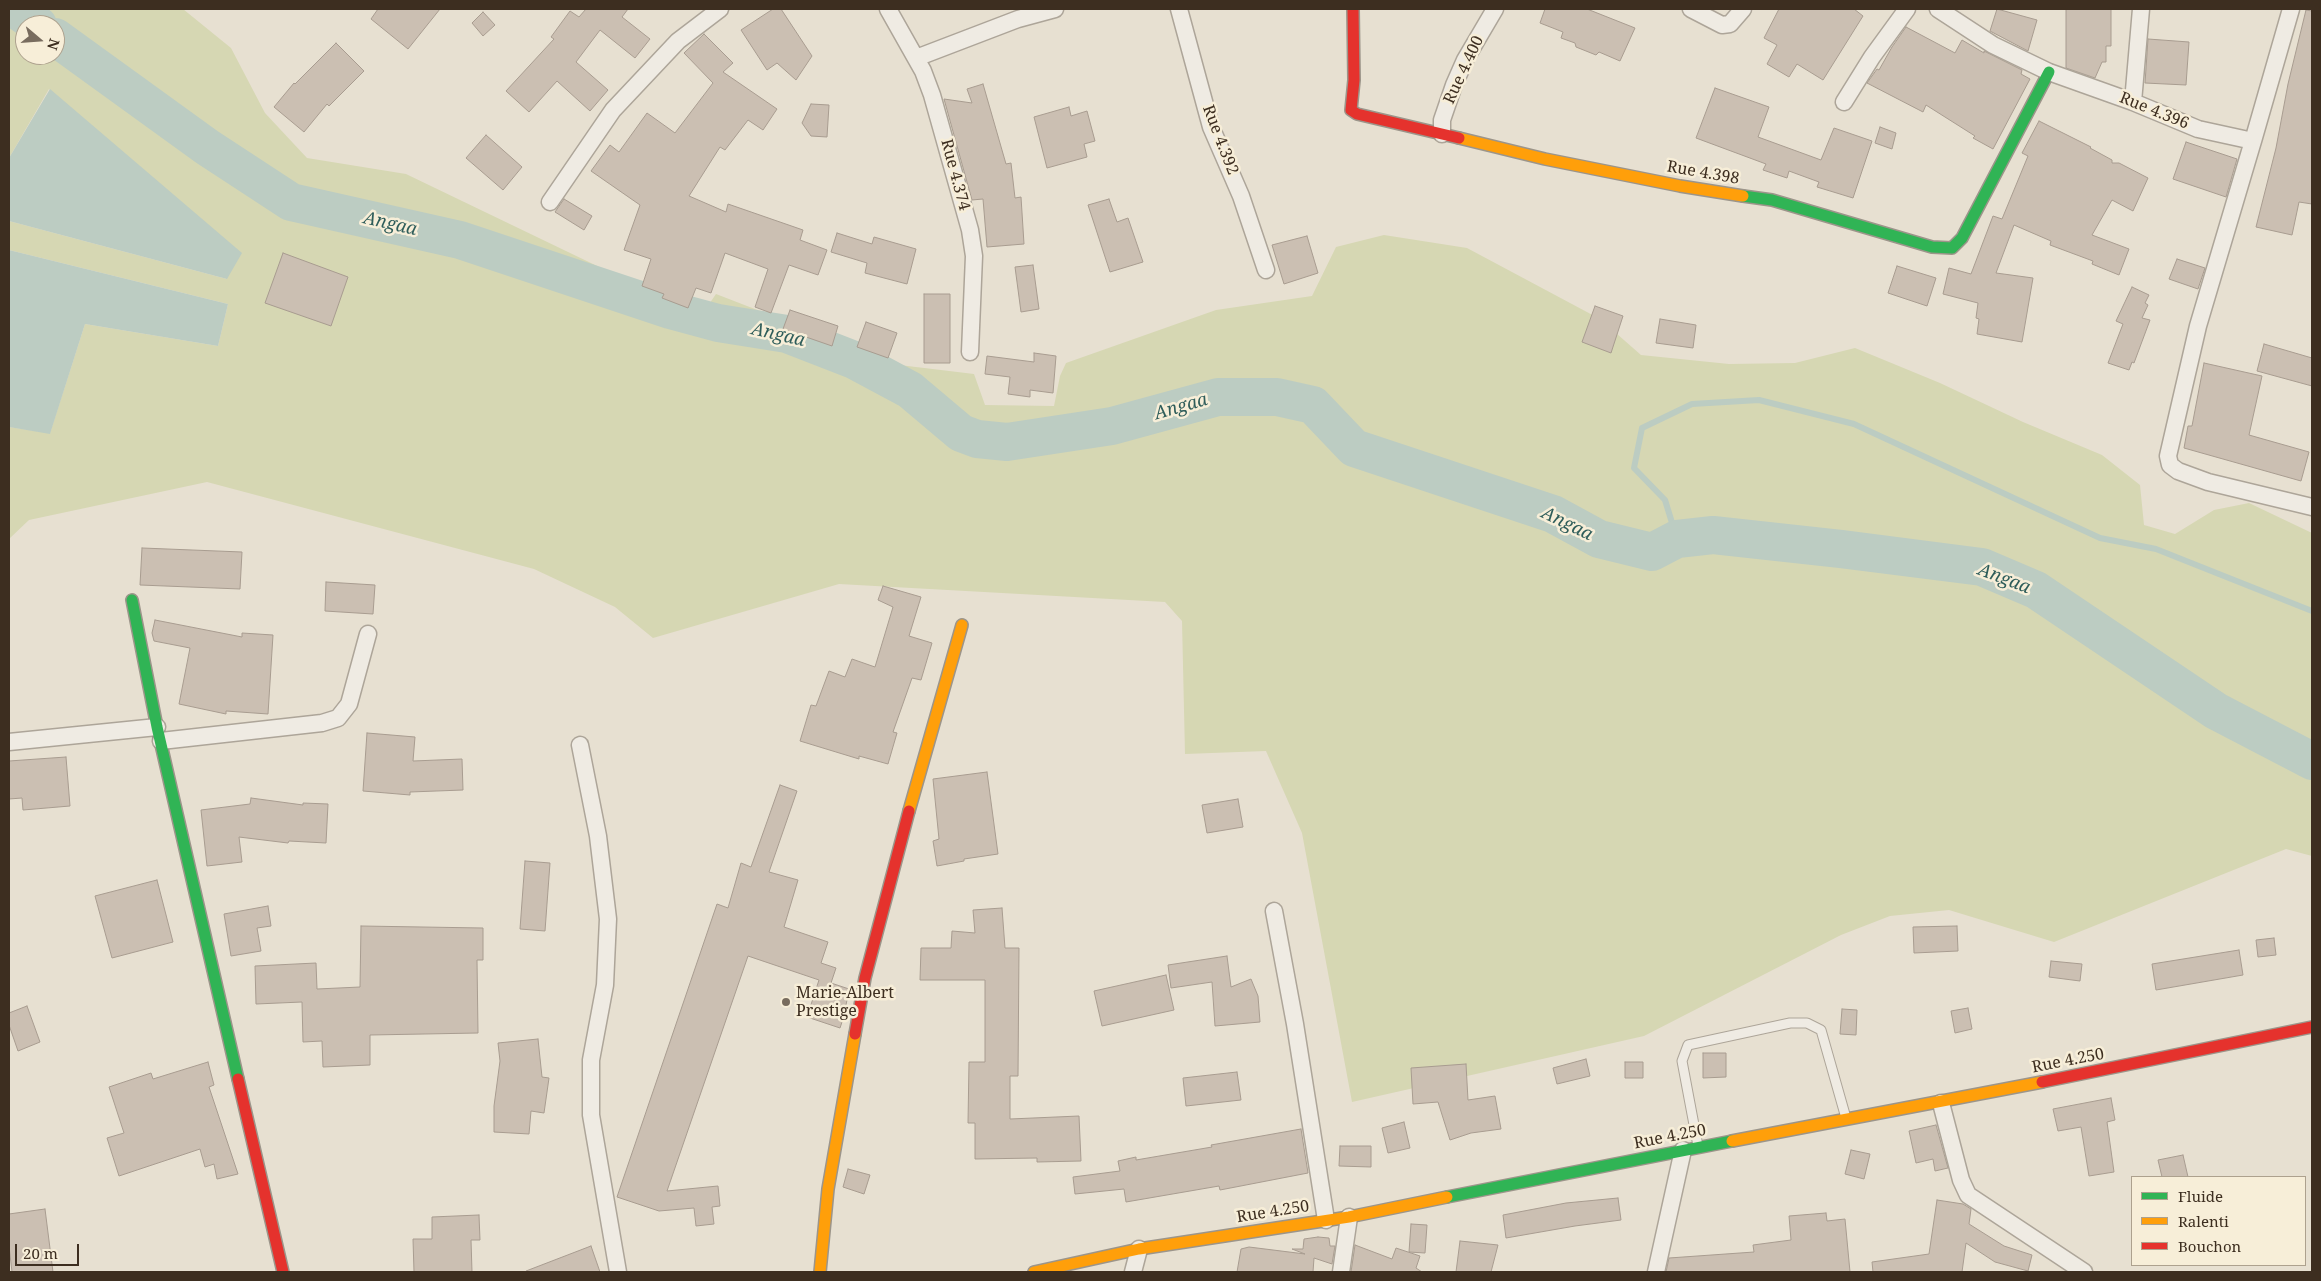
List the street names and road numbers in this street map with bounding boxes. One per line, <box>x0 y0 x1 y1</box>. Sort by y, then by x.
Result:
street label: Rue 4.400 <box>1440 33 1488 107</box>
street label: Rue 4.396 <box>2116 88 2192 134</box>
street label: Rue 4.392 <box>1198 102 1242 178</box>
street label: Rue 4.374 <box>936 137 974 213</box>
street label: Rue 4.398 <box>1665 157 1741 189</box>
street label: Rue 4.250 <box>2030 1045 2106 1077</box>
street label: Rue 4.250 <box>1632 1121 1708 1153</box>
street label: Rue 4.250 <box>1235 1197 1311 1227</box>

